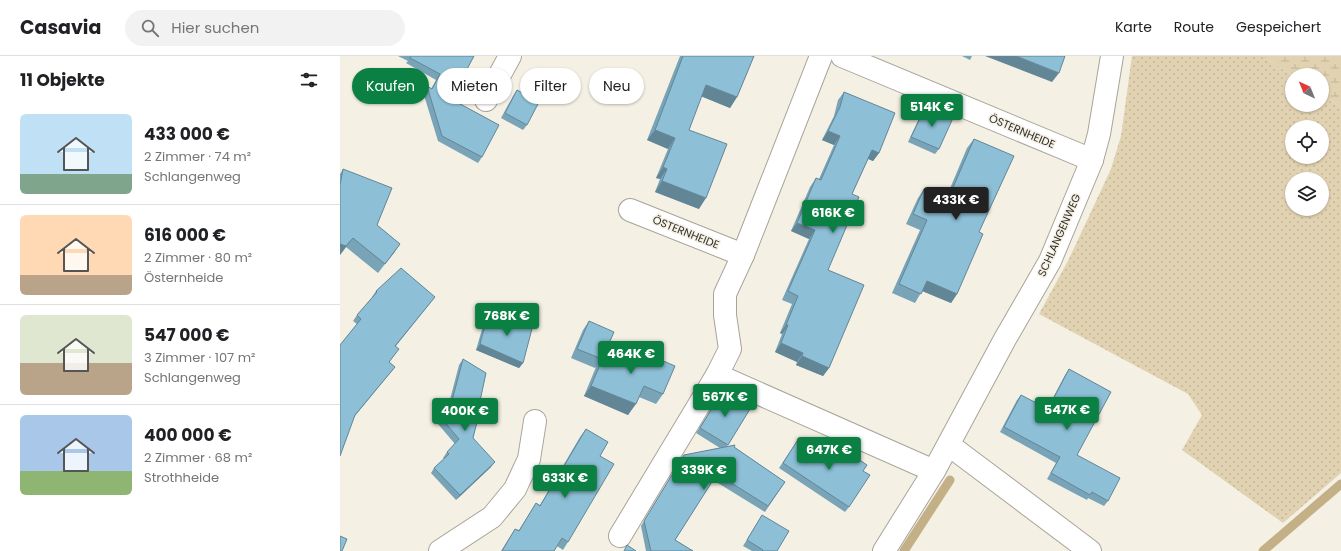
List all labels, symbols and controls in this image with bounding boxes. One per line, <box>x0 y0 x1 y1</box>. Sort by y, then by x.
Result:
search box <box>125 10 405 46</box>
text: Casavia <box>20 14 101 41</box>
icon: search <box>139 17 161 39</box>
text: Hier suchen <box>171 17 259 38</box>
text: Karte <box>1115 17 1152 37</box>
text: Route <box>1174 17 1214 37</box>
text: Gespeichert <box>1236 17 1321 37</box>
text: 11 Objekte <box>20 68 105 92</box>
chip: Kaufen <box>352 68 429 104</box>
chip: Mieten <box>437 68 512 104</box>
chip: Filter <box>520 68 581 104</box>
chip: Neu <box>589 68 644 104</box>
north arrow <box>1285 68 1329 112</box>
map controls <box>1285 68 1329 216</box>
icon: filters <box>298 69 320 91</box>
pin: 514K € <box>899 94 965 128</box>
text: 514K € <box>910 97 954 116</box>
street label: ÖSTERNHEIDE <box>986 110 1058 152</box>
button: locate <box>1285 120 1329 164</box>
text: 433 000 € <box>144 122 230 146</box>
icon: home <box>52 130 100 178</box>
text: 2 Zimmer · 74 m² <box>144 147 251 166</box>
text: Schlangenweg <box>144 167 241 186</box>
button: layers <box>1285 172 1329 216</box>
pin: 433K € <box>923 187 989 221</box>
text: 433K € <box>933 190 979 209</box>
street label: SCHLANGENWEG <box>1034 191 1085 279</box>
pin: 616K € <box>800 200 866 234</box>
text: 616K € <box>811 203 855 222</box>
street label: ÖSTERNHEIDE <box>650 211 722 253</box>
text: 616 000 € <box>144 223 226 247</box>
icon: home <box>52 231 100 279</box>
text: 2 Zimmer · 80 m² <box>144 248 252 267</box>
text: Östernheide <box>144 268 223 287</box>
pin: 768K € <box>474 303 540 337</box>
text: 768K € <box>484 306 530 325</box>
text: 547 000 € <box>144 323 230 347</box>
icon: home <box>52 331 100 379</box>
pin: 464K € <box>598 341 664 375</box>
text: 464K € <box>607 344 655 363</box>
text: 3 Zimmer · 107 m² <box>144 348 255 367</box>
text: Schlangenweg <box>144 368 241 387</box>
pin: 567K € <box>692 384 758 418</box>
text: 567K € <box>702 387 748 406</box>
pin: 547K € <box>1034 397 1100 431</box>
pin: 400K € <box>432 398 498 432</box>
text: 547K € <box>1044 400 1090 419</box>
text: 400K € <box>441 401 489 420</box>
text: 400 000 € <box>144 423 232 447</box>
icon: home <box>52 431 100 479</box>
pin: 647K € <box>796 437 862 471</box>
text: 647K € <box>806 440 852 459</box>
text: 2 Zimmer · 68 m² <box>144 448 252 467</box>
pin: 339K € <box>671 457 737 491</box>
text: 339K € <box>681 460 727 479</box>
pin: 633K € <box>532 465 598 499</box>
text: Strothheide <box>144 468 219 487</box>
text: 633K € <box>542 468 588 487</box>

